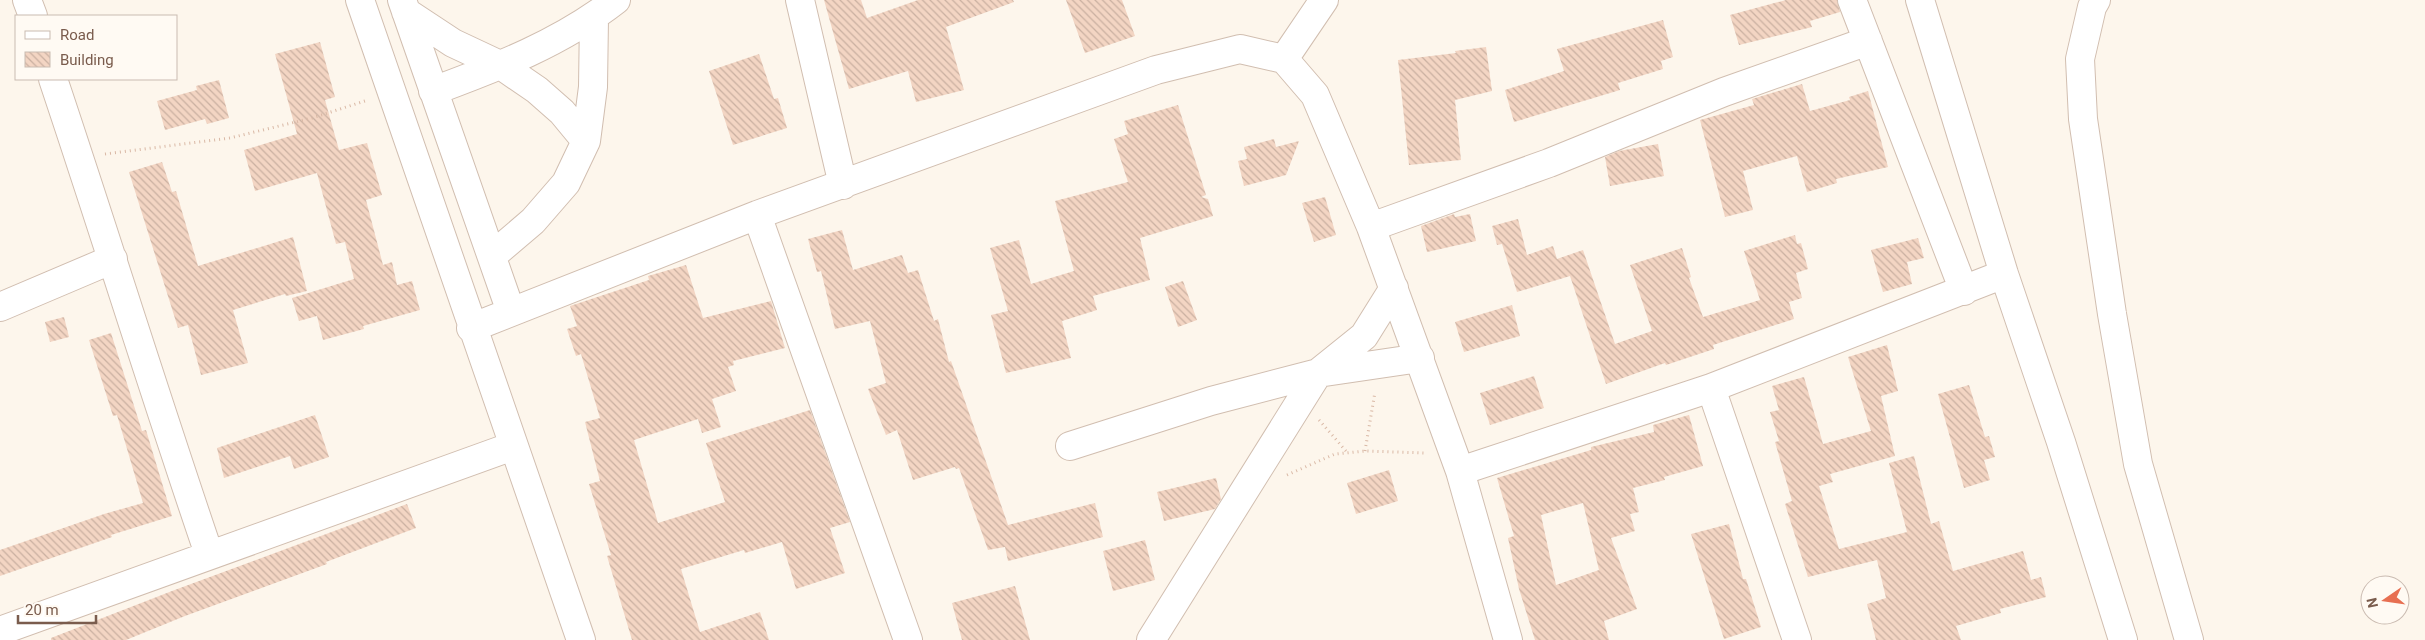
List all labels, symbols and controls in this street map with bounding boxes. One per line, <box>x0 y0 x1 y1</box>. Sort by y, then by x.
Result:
legend <box>15 15 178 80</box>
text: Road <box>60 26 94 44</box>
text: Building <box>60 51 114 69</box>
north arrow <box>2360 575 2410 625</box>
scale bar <box>18 592 95 624</box>
text: N <box>2363 596 2381 610</box>
text: 20 m <box>25 601 59 619</box>

